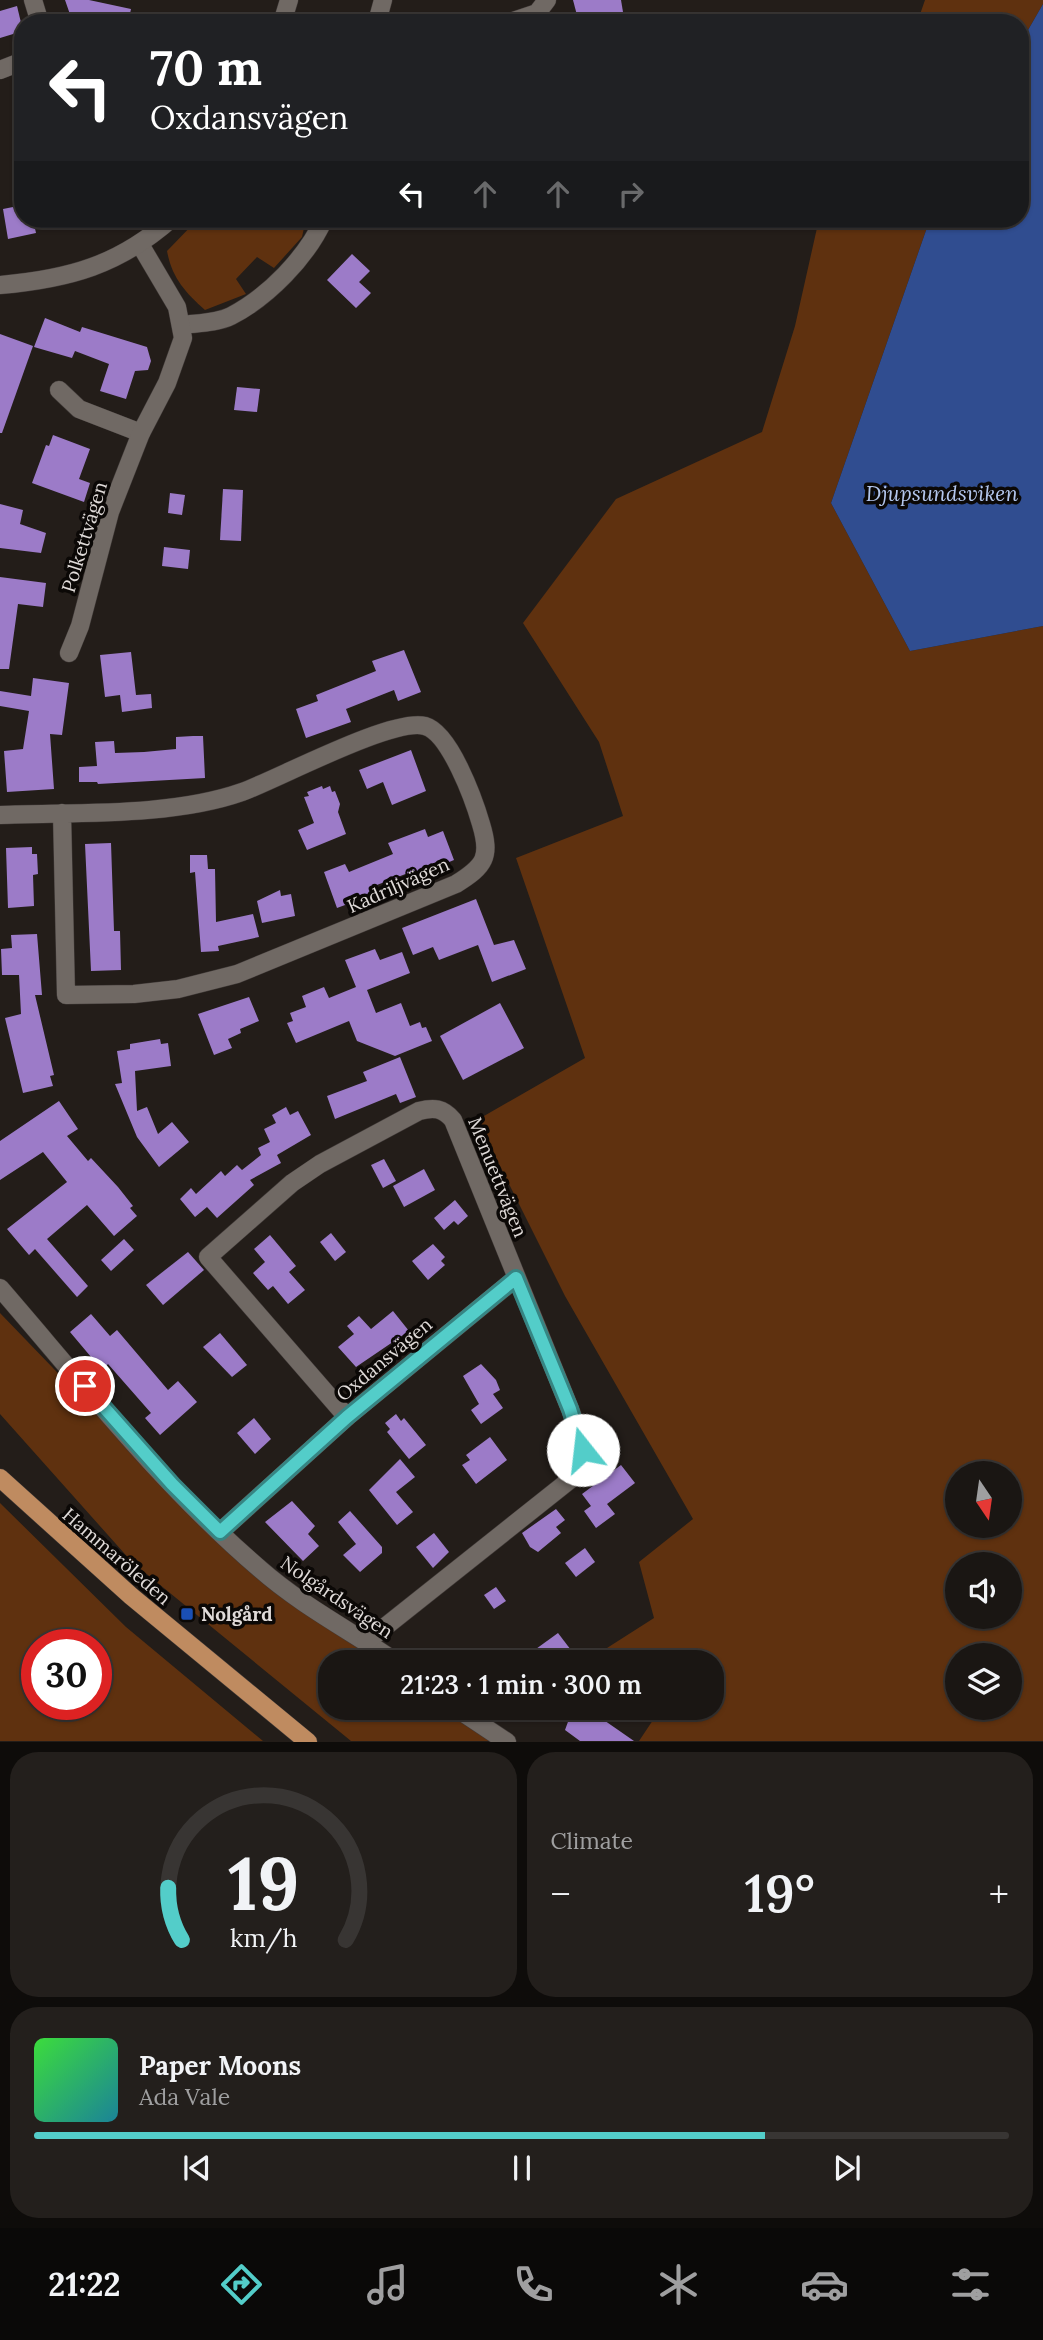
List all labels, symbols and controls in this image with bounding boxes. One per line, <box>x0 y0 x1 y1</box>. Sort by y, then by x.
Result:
text: 70 m <box>150 36 262 98</box>
icon: left <box>35 42 126 133</box>
text: Oxdansvägen <box>150 97 349 138</box>
icon: left <box>393 175 431 213</box>
icon: ahead <box>466 175 504 213</box>
icon: ahead <box>539 175 577 213</box>
icon: right <box>612 175 650 213</box>
street label: Polkettvägen <box>56 479 112 595</box>
water label: Djupsundsviken <box>866 480 1018 507</box>
street label: Kadriljvägen <box>343 852 453 918</box>
street label: Menuettvägen <box>463 1113 533 1241</box>
street label: Oxdansvägen <box>331 1312 437 1406</box>
pin <box>55 1356 115 1416</box>
icon: arrive <box>66 1367 104 1405</box>
position arrow <box>546 1413 620 1487</box>
north arrow <box>945 1461 1022 1538</box>
map controls <box>945 1461 1022 1720</box>
street label: Hammaröleden <box>58 1502 176 1610</box>
street label: Nolgårdsvägen <box>276 1551 398 1643</box>
button: sound <box>945 1552 1022 1629</box>
place label: Nolgård <box>201 1602 273 1626</box>
marker: Nolgård <box>179 1606 195 1622</box>
speed limit sign: 30 <box>21 1629 112 1720</box>
button: layers <box>945 1643 1022 1720</box>
text: 21:23 · 1 min · 300 m <box>400 1668 642 1701</box>
text: Climate <box>551 1826 633 1855</box>
text: 19 <box>228 1838 299 1931</box>
text: 19° <box>744 1860 815 1926</box>
text: − <box>551 1870 571 1918</box>
text: + <box>989 1870 1009 1918</box>
text: km/h <box>229 1922 297 1954</box>
text: Paper Moons <box>139 2049 301 2082</box>
text: Ada Vale <box>139 2082 230 2111</box>
icon: previous <box>178 2149 216 2187</box>
icon: pause <box>503 2149 541 2187</box>
icon: next <box>828 2149 866 2187</box>
icon: directions <box>217 2260 266 2309</box>
icon: music <box>363 2260 412 2309</box>
icon: phone <box>509 2260 558 2309</box>
icon: climate <box>654 2260 703 2309</box>
icon: car <box>800 2260 849 2309</box>
icon: filters <box>946 2260 995 2309</box>
text: 21:22 <box>48 2264 121 2305</box>

